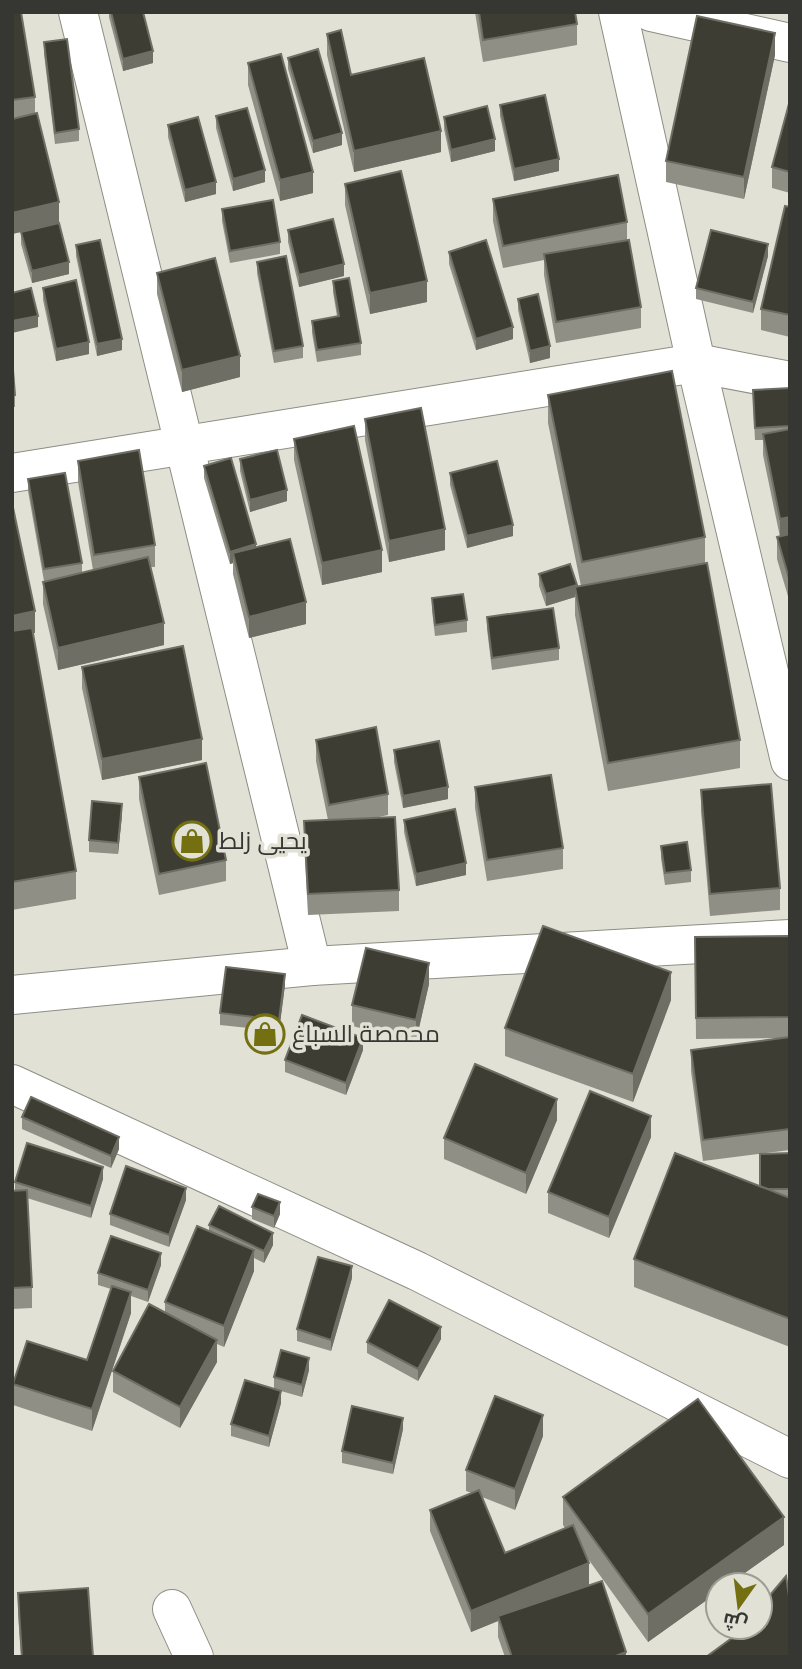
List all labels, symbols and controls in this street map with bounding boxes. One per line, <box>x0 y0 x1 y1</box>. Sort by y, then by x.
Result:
shop icon: يحيى زلط <box>171 820 213 862</box>
place label: يحيى زلط <box>219 827 307 855</box>
shop icon: محمصة السباغ <box>244 1013 286 1055</box>
place label: محمصة السباغ <box>292 1020 440 1050</box>
north arrow <box>704 1571 774 1641</box>
text: ش <box>720 1608 750 1636</box>

